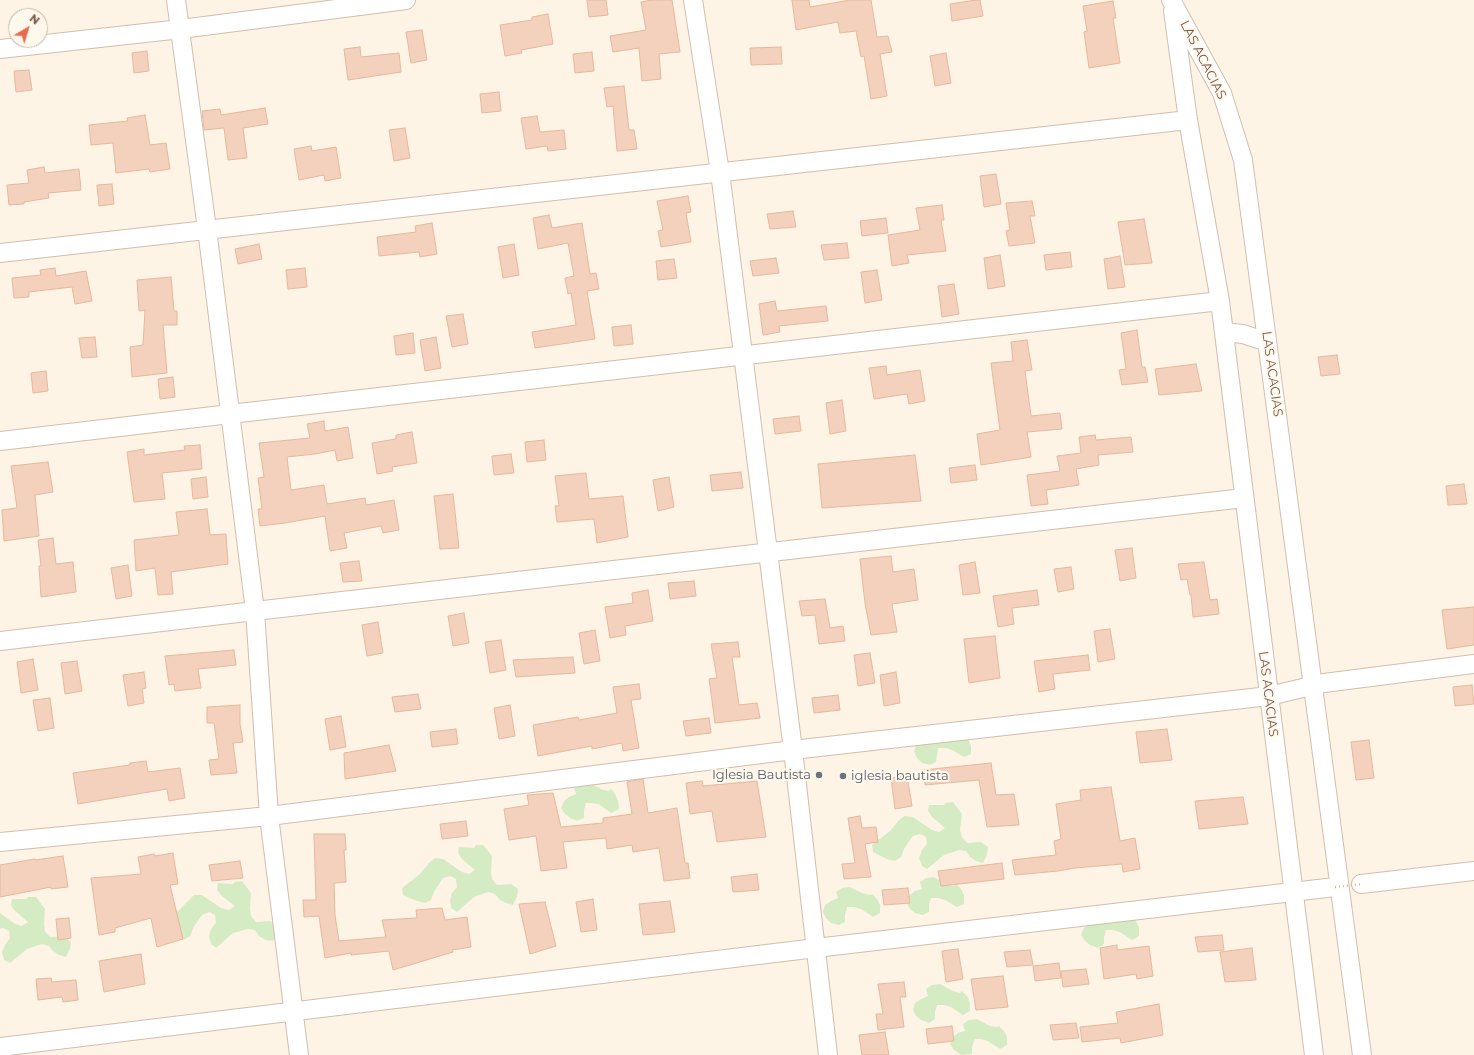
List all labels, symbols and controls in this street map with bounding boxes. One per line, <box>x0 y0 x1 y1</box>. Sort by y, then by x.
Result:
north arrow <box>8 8 48 48</box>
text: N <box>27 11 43 28</box>
street label: LAS ACACIAS <box>1176 18 1230 102</box>
street label: LAS ACACIAS <box>1258 330 1286 418</box>
street label: LAS ACACIAS <box>1255 650 1281 738</box>
place label: Iglesia Bautista <box>712 767 811 783</box>
place label: iglesia bautista <box>851 768 949 784</box>
marker: Iglesia Bautista <box>814 770 824 780</box>
marker: iglesia bautista <box>838 771 848 781</box>

